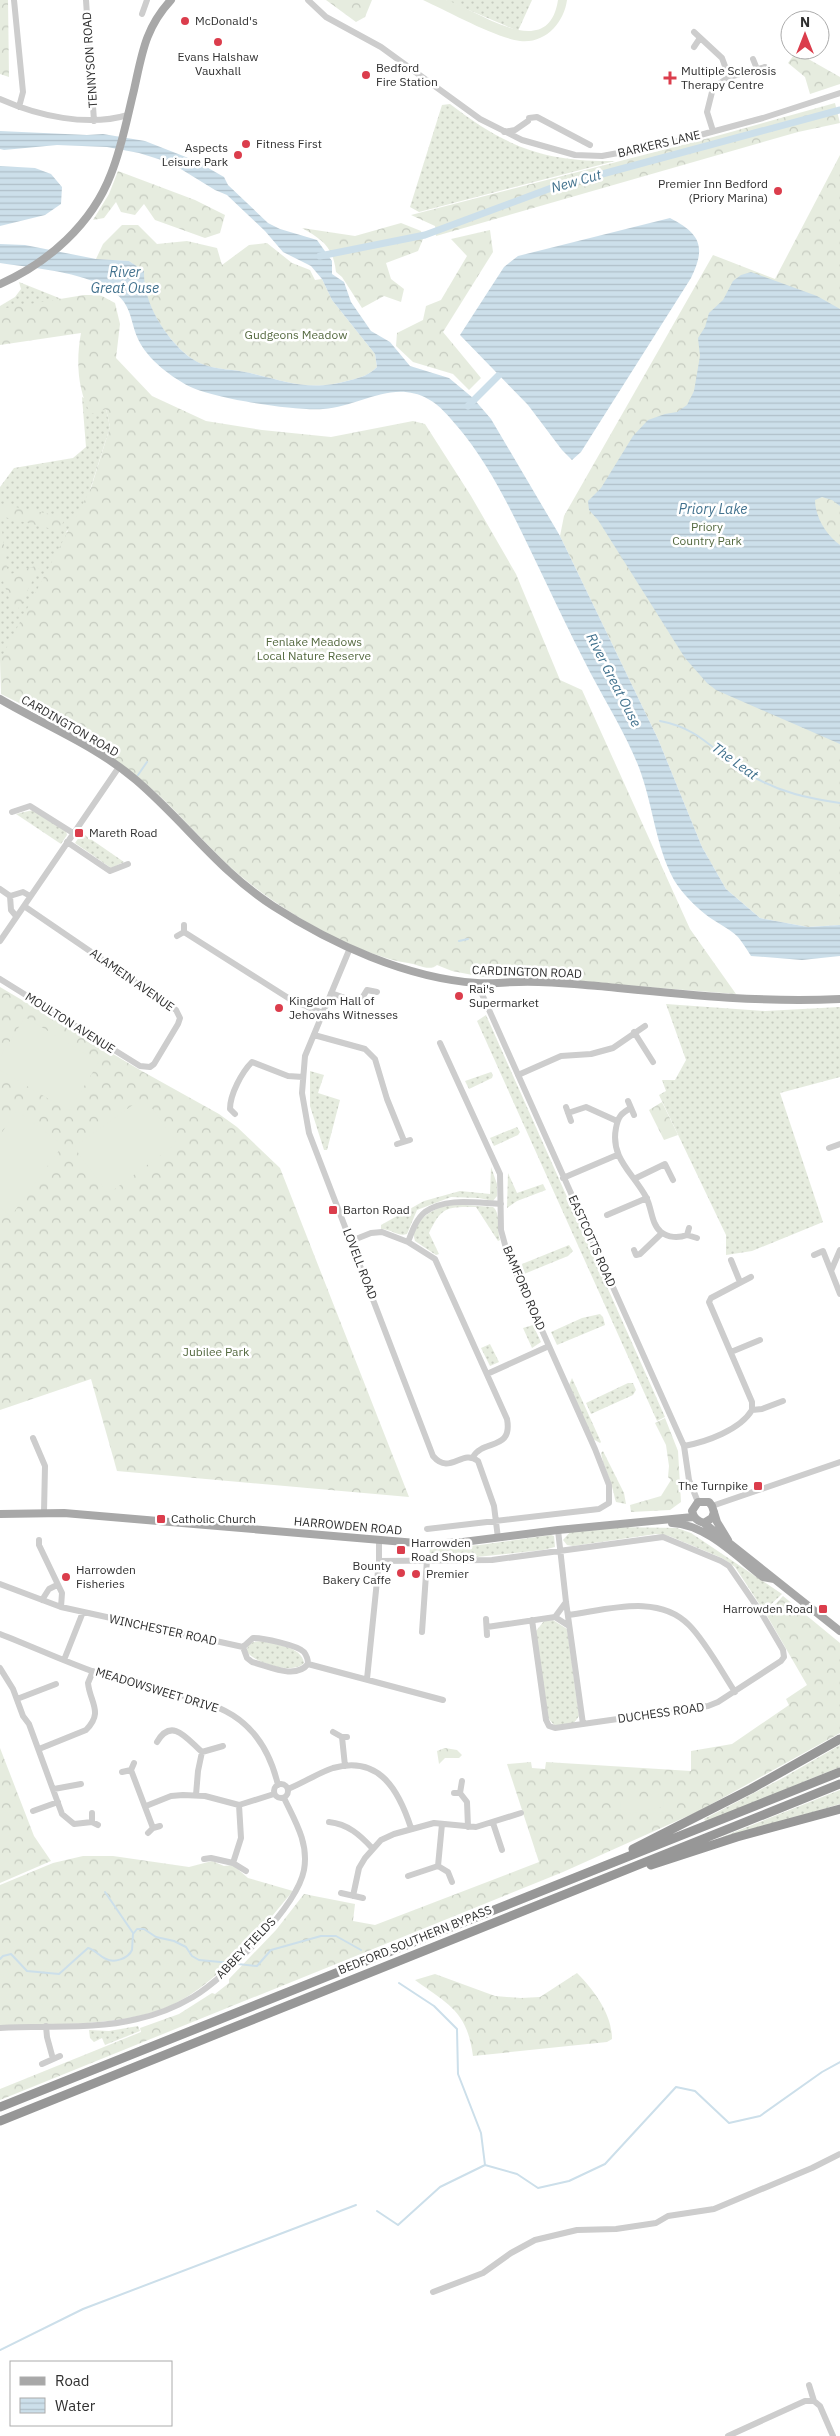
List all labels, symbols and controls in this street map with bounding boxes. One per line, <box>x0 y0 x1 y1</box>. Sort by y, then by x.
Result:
north arrow <box>780 10 830 60</box>
street label: TENNYSON ROAD <box>79 12 100 108</box>
place label: McDonald's <box>195 13 258 28</box>
text: N <box>800 13 810 31</box>
marker: McDonald's <box>179 15 191 27</box>
marker: Evans Halshaw Vauxhall <box>212 36 224 48</box>
place label: Evans Halshaw Vauxhall <box>177 49 259 78</box>
place label: Bedford Fire Station <box>376 60 438 89</box>
place label: Multiple Sclerosis Therapy Centre <box>681 63 776 92</box>
marker: Bedford Fire Station <box>360 69 372 81</box>
marker: Multiple Sclerosis Therapy Centre <box>663 71 677 85</box>
street label: BARKERS LANE <box>616 127 702 160</box>
place label: Fitness First <box>256 136 322 151</box>
marker: Fitness First <box>240 138 252 150</box>
place label: Aspects Leisure Park <box>162 140 229 169</box>
marker: Aspects Leisure Park <box>232 149 244 161</box>
water label: New Cut <box>549 165 604 197</box>
place label: Premier Inn Bedford (Priory Marina) <box>658 176 768 205</box>
marker: Premier Inn Bedford (Priory Marina) <box>772 185 784 197</box>
water label: River Great Ouse <box>91 263 159 297</box>
park label: Gudgeons Meadow <box>245 327 347 342</box>
water label: Priory Lake <box>679 500 747 518</box>
park label: Priory Country Park <box>672 519 742 548</box>
water label: River Great Ouse <box>583 630 645 730</box>
park label: Fenlake Meadows Local Nature Reserve <box>257 634 372 663</box>
street label: CARDINGTON ROAD <box>19 692 122 760</box>
water label: The Leat <box>708 738 762 784</box>
place label: Mareth Road <box>89 825 158 840</box>
marker: Mareth Road <box>73 827 85 839</box>
street label: ALAMEIN AVENUE <box>87 945 177 1014</box>
street label: CARDINGTON ROAD <box>472 962 582 981</box>
place label: Rai's Supermarket <box>469 981 539 1010</box>
street label: MOULTON AVENUE <box>23 989 118 1056</box>
marker: Rai's Supermarket <box>453 990 465 1002</box>
place label: Kingdom Hall of Jehovahs Witnesses <box>289 993 398 1022</box>
marker: Kingdom Hall of Jehovahs Witnesses <box>273 1002 285 1014</box>
street label: EASTCOTTS ROAD <box>565 1193 619 1289</box>
place label: Barton Road <box>343 1202 410 1217</box>
marker: Barton Road <box>327 1204 339 1216</box>
street label: LOVELL ROAD <box>340 1226 381 1301</box>
street label: BAMFORD ROAD <box>500 1243 549 1332</box>
park label: Jubilee Park <box>183 1344 250 1359</box>
place label: The Turnpike <box>678 1478 748 1493</box>
marker: The Turnpike <box>752 1480 764 1492</box>
place label: Catholic Church <box>171 1511 256 1526</box>
marker: Catholic Church <box>155 1513 167 1525</box>
street label: HARROWDEN ROAD <box>293 1513 403 1538</box>
place label: Harrowden Road Shops <box>411 1535 475 1564</box>
marker: Harrowden Road Shops <box>395 1544 407 1556</box>
place label: Bounty Bakery Caffe <box>323 1558 391 1587</box>
place label: Harrowden Fisheries <box>76 1562 136 1591</box>
place label: Premier <box>426 1566 469 1581</box>
marker: Bounty Bakery Caffe <box>395 1567 407 1579</box>
marker: Premier <box>410 1568 422 1580</box>
marker: Harrowden Fisheries <box>60 1571 72 1583</box>
place label: Harrowden Road <box>723 1601 813 1616</box>
marker: Harrowden Road <box>817 1603 829 1615</box>
street label: WINCHESTER ROAD <box>108 1611 218 1648</box>
street label: MEADOWSWEET DRIVE <box>94 1664 220 1715</box>
street label: DUCHESS ROAD <box>617 1699 705 1726</box>
street label: BEDFORD SOUTHERN BYPASS <box>336 1902 494 1977</box>
street label: ABBEY FIELDS <box>213 1914 279 1981</box>
legend <box>10 2361 172 2426</box>
text: Road <box>55 2371 90 2390</box>
text: Water <box>55 2396 96 2415</box>

